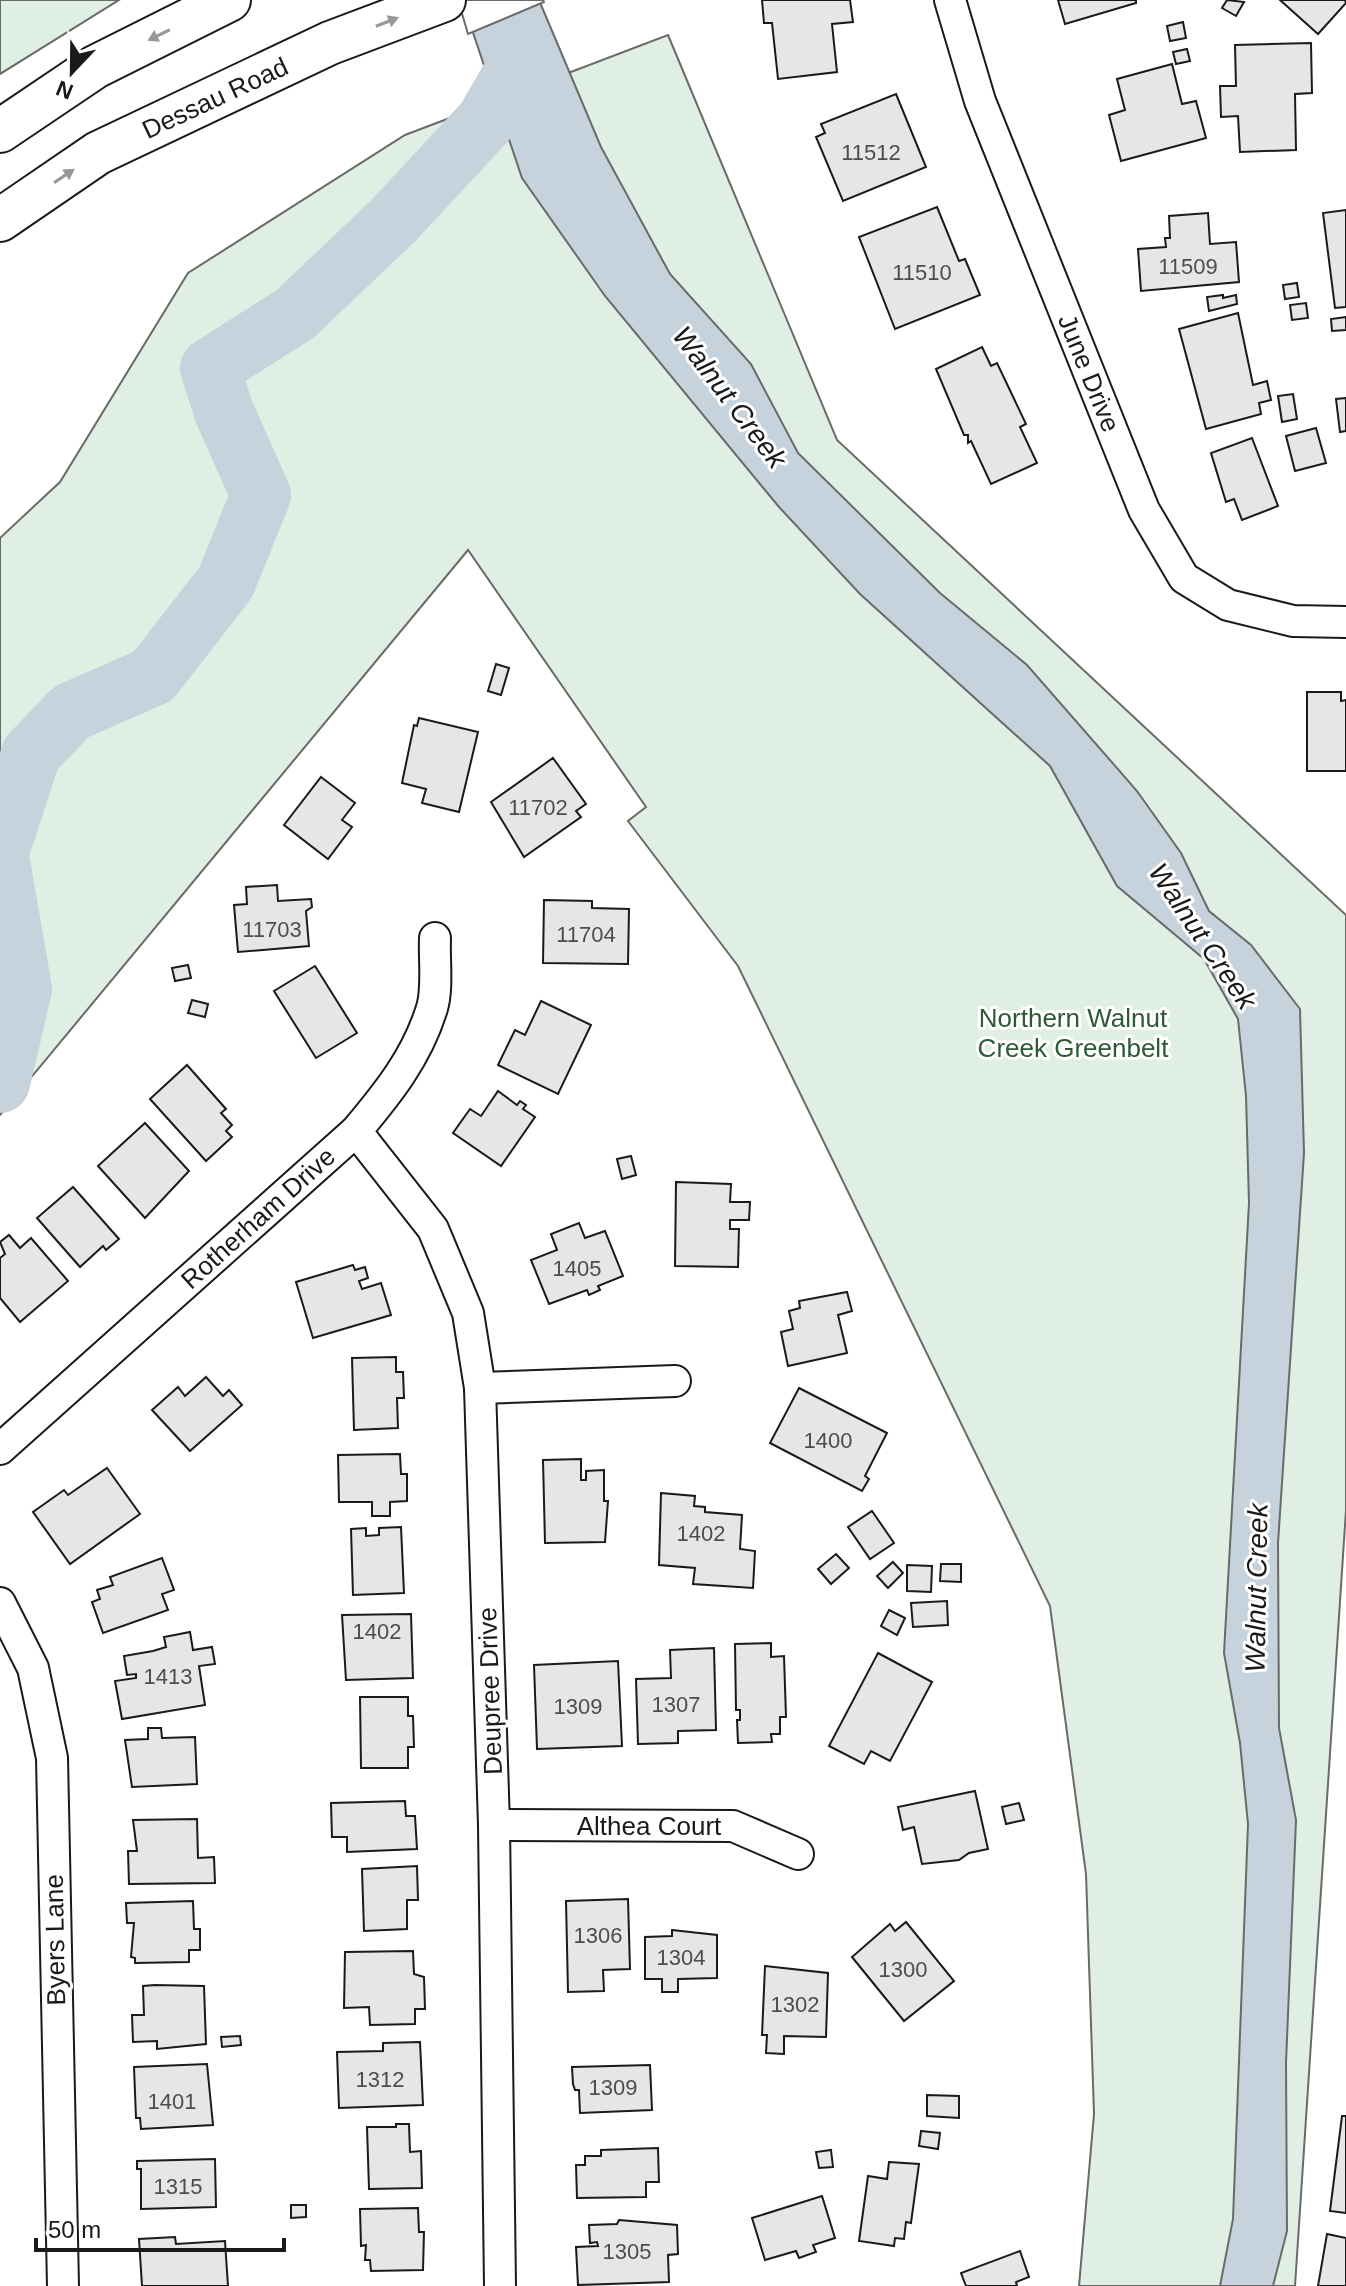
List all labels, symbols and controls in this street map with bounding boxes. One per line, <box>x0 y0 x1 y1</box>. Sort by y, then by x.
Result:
one-way arrow <box>375 15 399 28</box>
one-way arrow <box>148 28 171 42</box>
north arrow <box>32 32 112 112</box>
street label: Dessau Road <box>137 51 293 145</box>
text: N <box>53 76 77 105</box>
house number: 11512 <box>841 140 901 165</box>
one-way arrow <box>54 169 75 184</box>
house number: 11509 <box>1158 254 1218 279</box>
house number: 11510 <box>892 260 952 285</box>
street label: June Drive <box>1052 310 1126 436</box>
water label: Walnut Creek <box>666 320 794 476</box>
house number: 11702 <box>508 795 568 820</box>
water label: Walnut Creek <box>1142 858 1264 1017</box>
house number: 11703 <box>242 917 302 942</box>
house number: 11704 <box>556 922 616 947</box>
park label: Northern Walnut Creek Greenbelt <box>978 1003 1169 1063</box>
street label: Rotherham Drive <box>175 1141 341 1295</box>
house number: 1405 <box>553 1256 601 1281</box>
house number: 1400 <box>804 1428 852 1453</box>
water label: Walnut Creek <box>1240 1501 1274 1673</box>
house number: 1402 <box>677 1521 725 1546</box>
street label: Deupree Drive <box>472 1607 508 1775</box>
house number: 1402 <box>353 1619 401 1644</box>
house number: 1413 <box>144 1664 192 1689</box>
house number: 1307 <box>652 1692 700 1717</box>
house number: 1309 <box>554 1694 602 1719</box>
street label: Althea Court <box>577 1811 722 1841</box>
street label: Byers Lane <box>39 1874 71 2006</box>
house number: 1306 <box>574 1923 622 1948</box>
house number: 1304 <box>657 1945 705 1970</box>
house number: 1300 <box>879 1957 927 1982</box>
house number: 1302 <box>771 1992 819 2017</box>
house number: 1312 <box>356 2067 404 2092</box>
house number: 1309 <box>589 2075 637 2100</box>
house number: 1401 <box>148 2089 196 2114</box>
house number: 1315 <box>154 2174 202 2199</box>
scale bar <box>36 2202 284 2252</box>
text: 50 m <box>48 2216 101 2243</box>
house number: 1305 <box>603 2239 651 2264</box>

